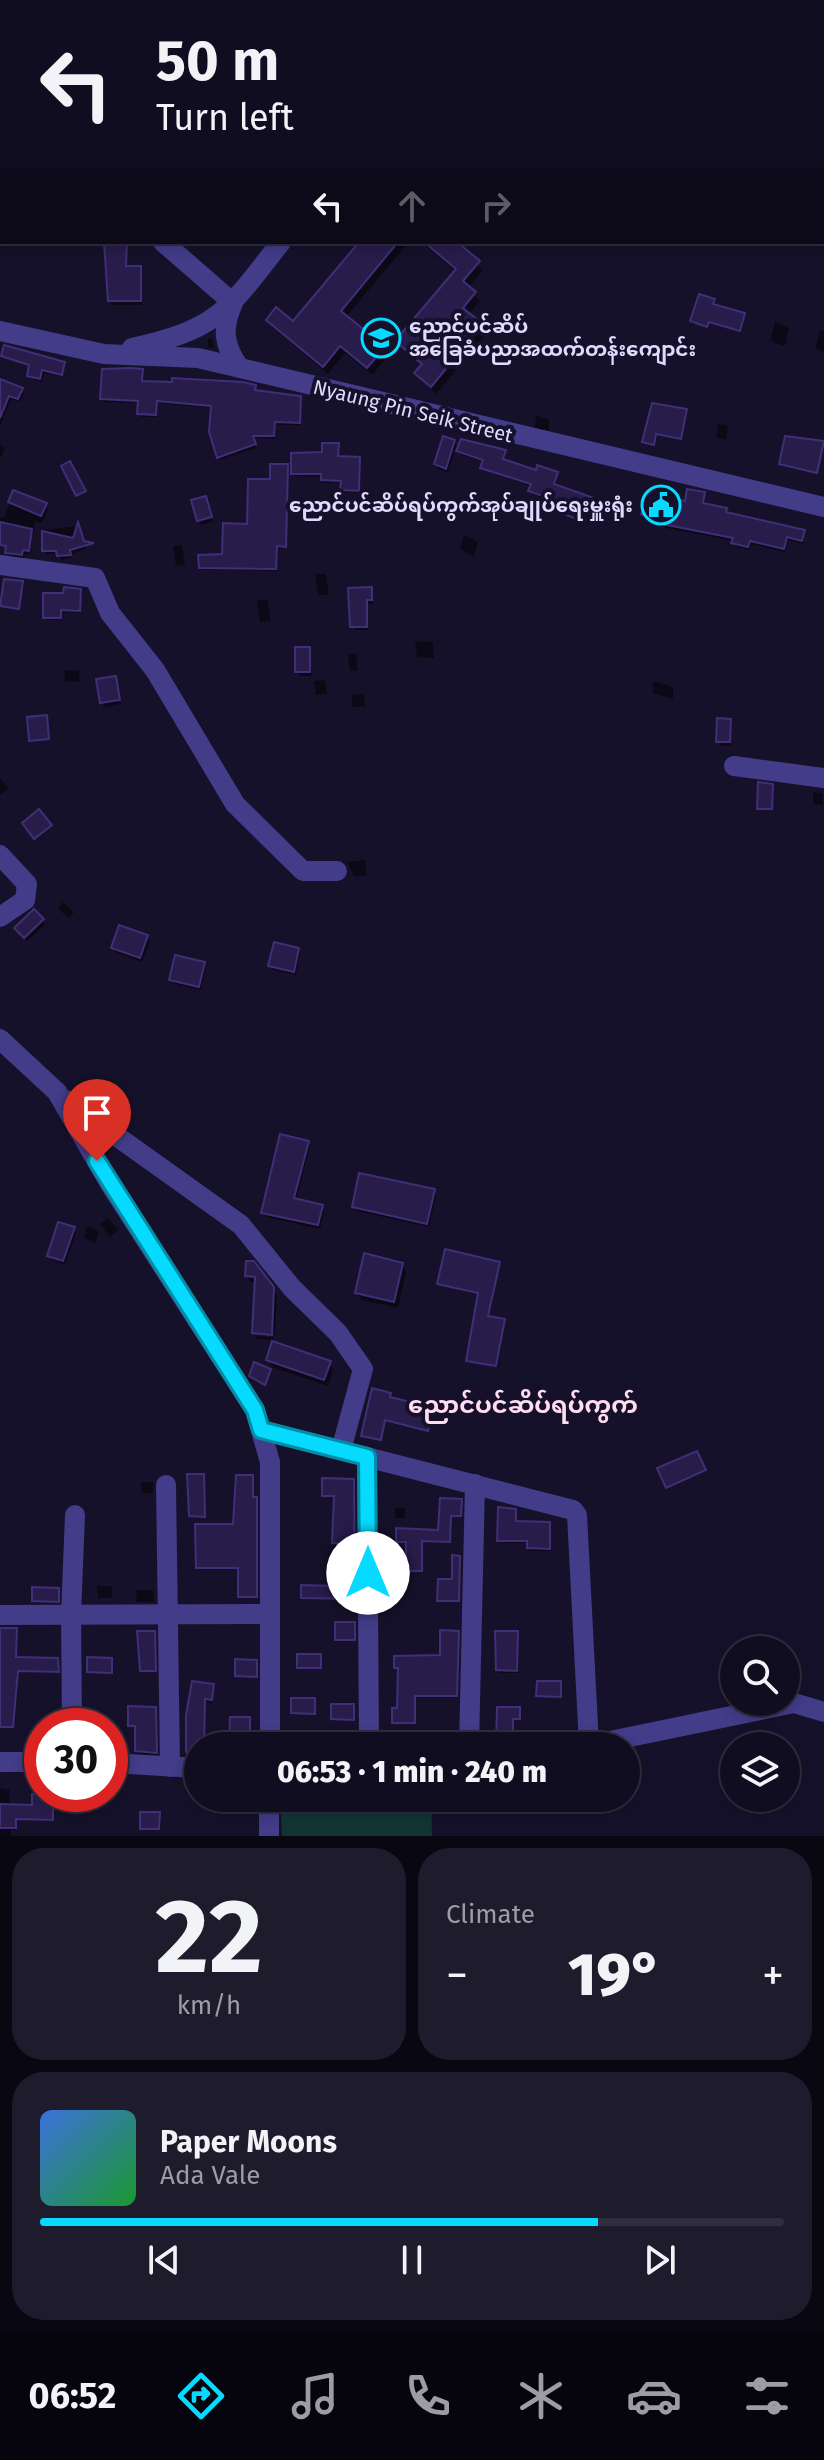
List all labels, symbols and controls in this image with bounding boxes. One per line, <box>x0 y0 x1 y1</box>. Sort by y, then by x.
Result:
text: 50 m <box>156 28 279 95</box>
icon: left <box>24 32 128 136</box>
text: Turn left <box>156 96 294 140</box>
icon: left <box>306 184 350 228</box>
icon: ahead <box>390 184 434 228</box>
icon: right <box>474 184 518 228</box>
place label: ညောင်ပင်ဆိပ် အခြေခံပညာအထက်တန်းကျောင်း <box>409 313 696 366</box>
school or university icon: ညောင်ပင်ဆိပ် အခြေခံပညာအထက်တန်းကျောင်း <box>360 317 402 359</box>
street label: Nyaung Pin Seik Street <box>311 375 516 448</box>
public building icon: ညောင်ပင်ဆိပ်ရပ်ကွက်အုပ်ချုပ်ရေးမှူးရုံး <box>640 484 682 526</box>
place label: ညောင်ပင်ဆိပ်ရပ်ကွက်အုပ်ချုပ်ရေးမှူးရုံး <box>289 492 633 522</box>
pin <box>63 1079 131 1161</box>
icon: arrive <box>75 1091 119 1135</box>
district label: ညောင်ပင်ဆိပ်ရပ်ကွက် <box>408 1389 638 1424</box>
position arrow <box>326 1531 410 1615</box>
map controls <box>720 1636 800 1812</box>
button: search <box>720 1636 800 1716</box>
speed limit sign: 30 <box>24 1708 128 1812</box>
button: layers <box>720 1732 800 1812</box>
text: 06:53 · 1 min · 240 m <box>277 1754 547 1790</box>
text: 22 <box>155 1875 263 2000</box>
text: Climate <box>446 1899 535 1930</box>
text: 19° <box>568 1939 662 2011</box>
text: − <box>446 1949 468 2002</box>
text: + <box>762 1949 784 2002</box>
text: km/h <box>177 1990 241 2021</box>
text: Paper Moons <box>160 2124 337 2160</box>
text: Ada Vale <box>160 2160 260 2191</box>
icon: previous <box>142 2238 186 2282</box>
icon: pause <box>390 2238 434 2282</box>
icon: next <box>638 2238 682 2282</box>
icon: directions <box>173 2368 229 2424</box>
icon: music <box>287 2368 343 2424</box>
icon: phone <box>400 2368 456 2424</box>
icon: climate <box>513 2368 569 2424</box>
icon: car <box>626 2368 682 2424</box>
icon: filters <box>739 2368 795 2424</box>
text: 06:52 <box>29 2374 116 2418</box>

